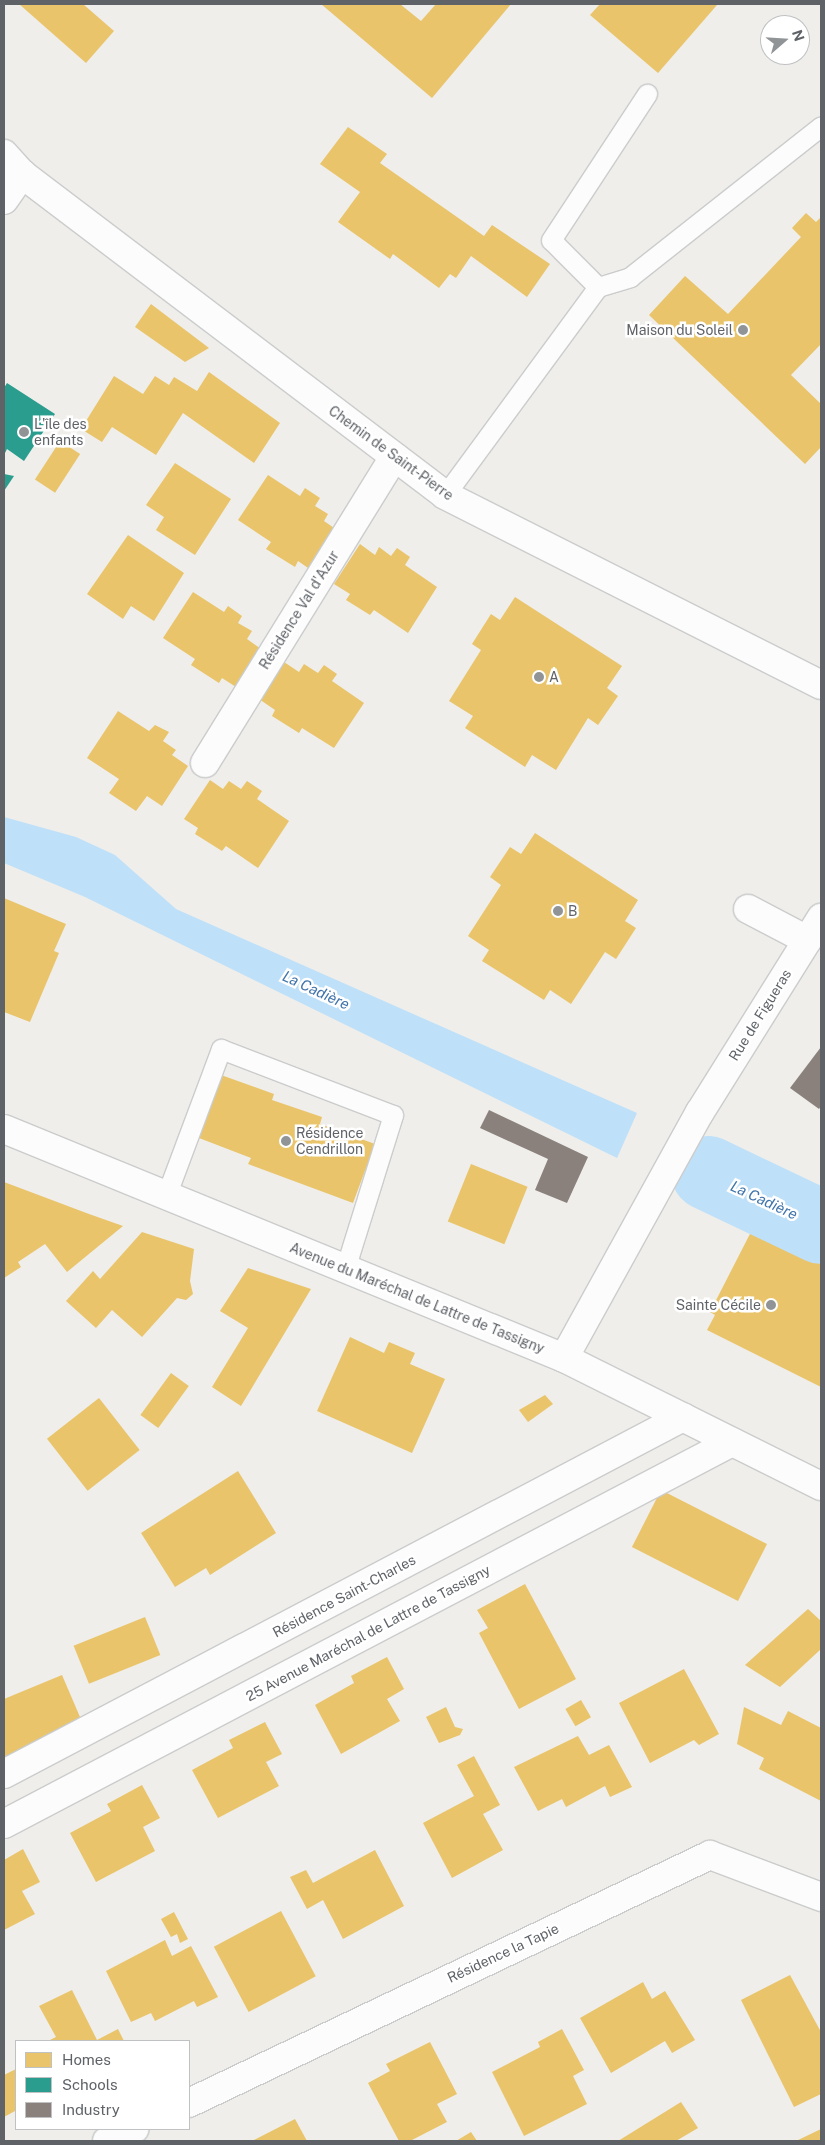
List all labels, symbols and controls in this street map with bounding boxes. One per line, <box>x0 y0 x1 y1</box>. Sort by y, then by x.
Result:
north arrow <box>760 15 810 65</box>
text: N <box>789 28 808 43</box>
place label: Maison du Soleil <box>626 322 733 338</box>
marker: Maison du Soleil <box>737 324 749 336</box>
street label: Chemin de Saint-Pierre <box>325 402 457 504</box>
place label: L'île des enfants <box>34 416 87 448</box>
marker: L'île des enfants <box>18 426 30 438</box>
street label: Résidence Val d'Azur <box>256 547 342 673</box>
place label: A <box>549 669 559 685</box>
marker: A <box>533 671 545 683</box>
place label: B <box>568 903 577 919</box>
marker: B <box>552 905 564 917</box>
street label: Rue de Figueras <box>725 966 795 1064</box>
water label: La Cadière <box>280 967 352 1013</box>
place label: Résidence Cendrillon <box>296 1125 364 1158</box>
marker: Résidence Cendrillon <box>280 1135 292 1147</box>
water label: La Cadière <box>728 1177 800 1223</box>
street label: Avenue du Maréchal de Lattre de Tassigny <box>287 1239 547 1357</box>
place label: Sainte Cécile <box>676 1297 761 1313</box>
marker: Sainte Cécile <box>765 1299 777 1311</box>
street label: Résidence Saint-Charles <box>270 1551 418 1641</box>
street label: 25 Avenue Maréchal de Lattre de Tassigny <box>243 1561 493 1705</box>
street label: Résidence la Tapie <box>445 1920 561 1986</box>
legend <box>15 2040 190 2130</box>
text: Homes <box>62 2051 111 2068</box>
text: Schools <box>62 2076 118 2093</box>
text: Industry <box>62 2101 120 2118</box>

